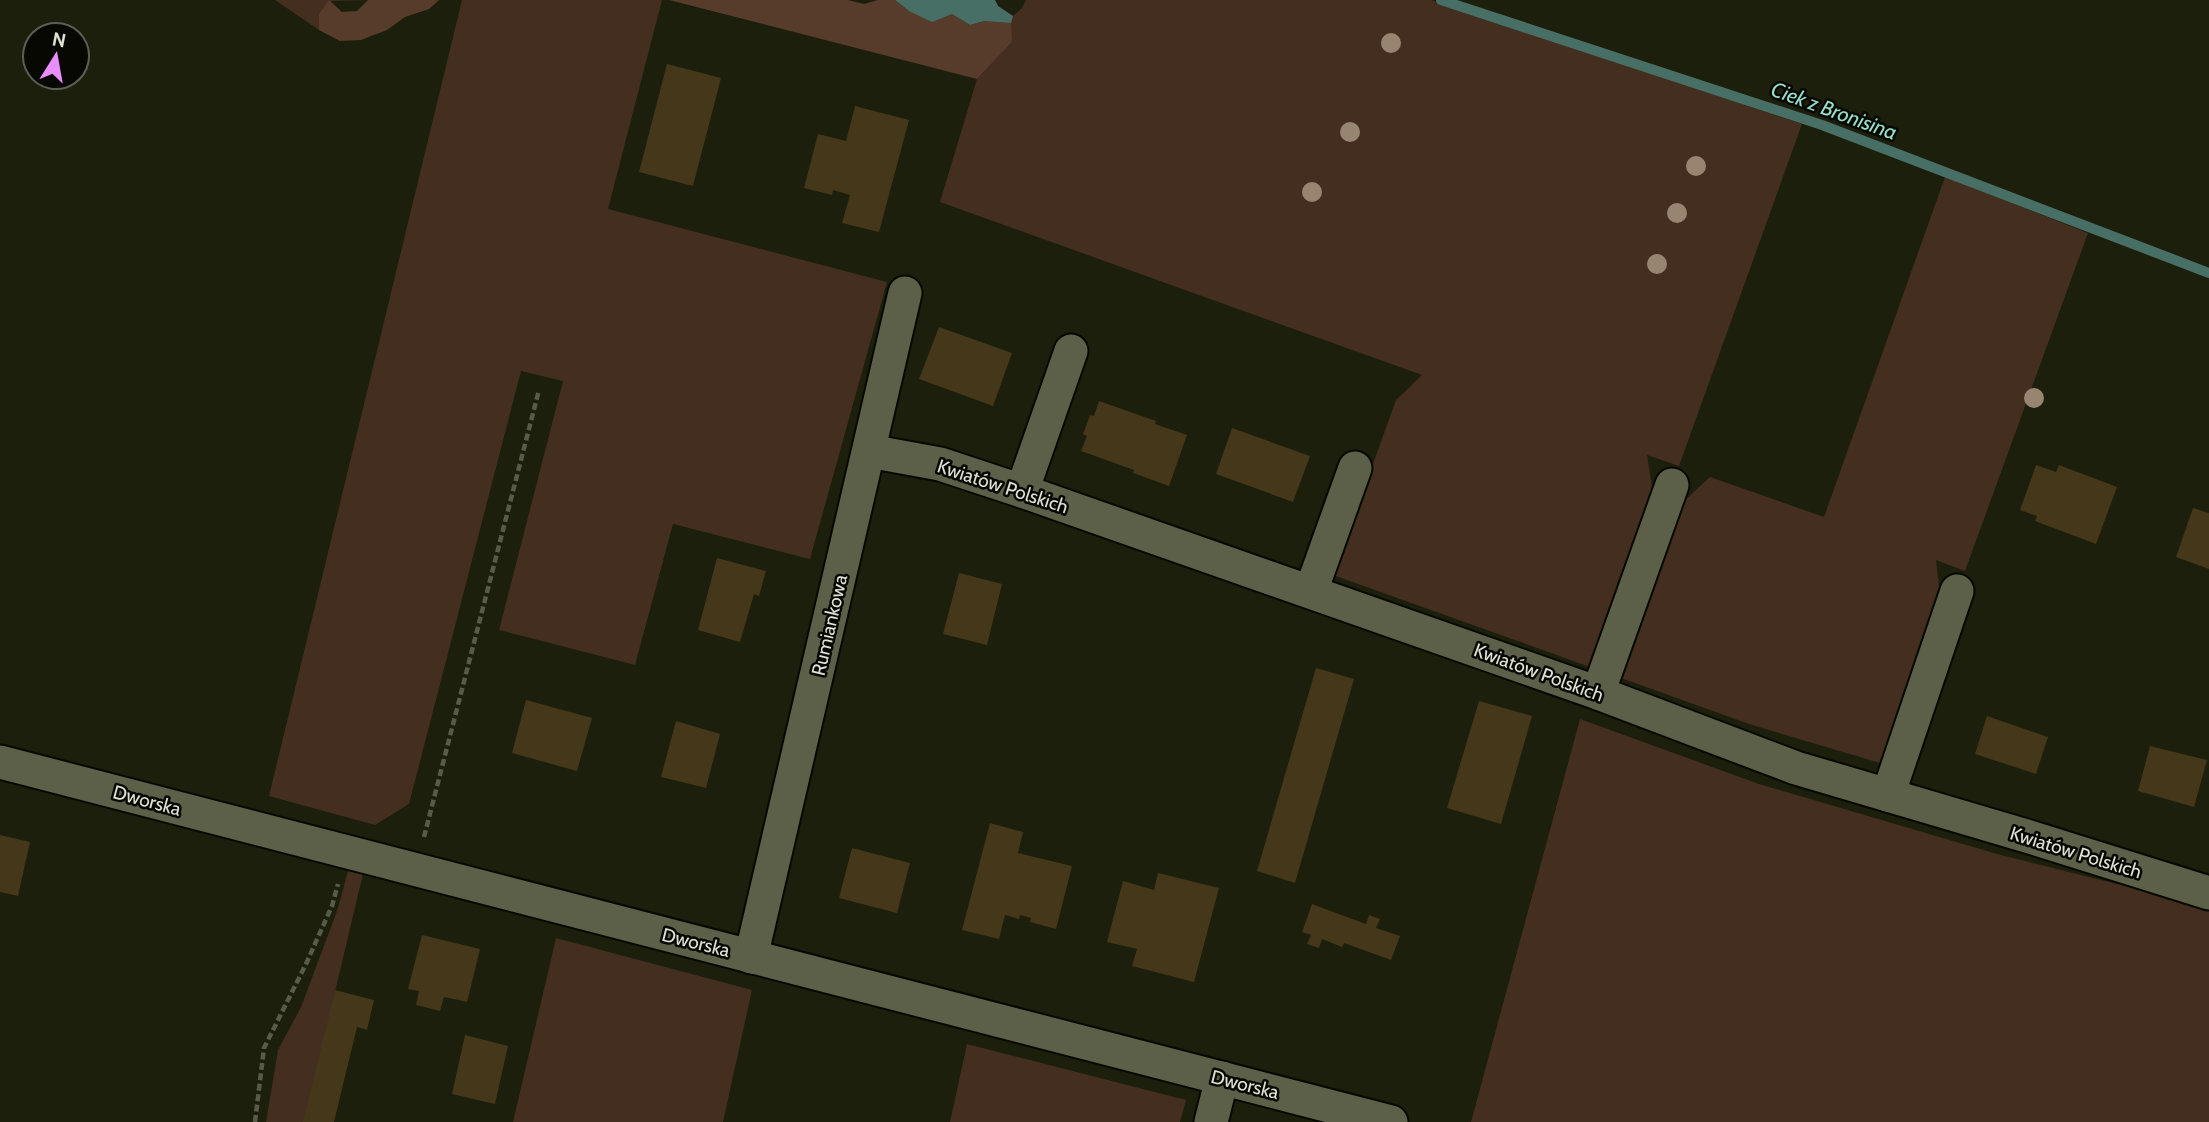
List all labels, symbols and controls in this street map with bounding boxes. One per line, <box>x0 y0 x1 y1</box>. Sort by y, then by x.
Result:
north arrow <box>21 21 91 91</box>
text: N <box>50 27 68 52</box>
water label: Ciek z Bronisina <box>1768 76 1900 145</box>
street label: Kwiatów Polskich <box>935 454 1071 518</box>
street label: Rumiankowa <box>807 572 852 678</box>
street label: Kwiatów Polskich <box>1471 638 1607 707</box>
street label: Dworska <box>110 780 183 821</box>
street label: Kwiatów Polskich <box>2007 822 2144 883</box>
street label: Dworska <box>659 923 732 962</box>
street label: Dworska <box>1208 1065 1281 1104</box>

